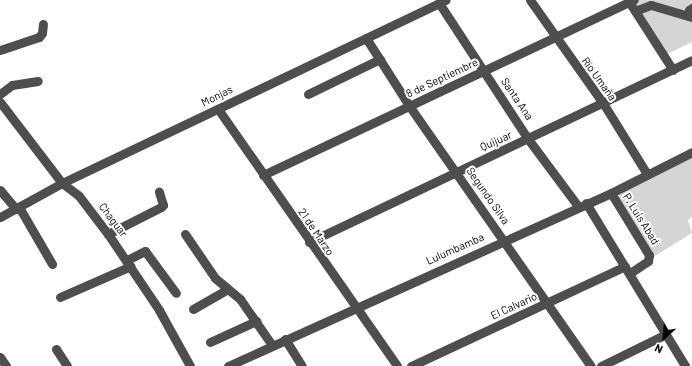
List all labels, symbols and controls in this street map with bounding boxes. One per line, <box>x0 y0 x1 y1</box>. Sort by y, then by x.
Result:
street label: Río Umaña <box>579 55 619 103</box>
street label: 8 de Septiembre <box>404 56 480 100</box>
street label: Santa Ana <box>498 75 536 123</box>
street label: Monjas <box>199 83 235 109</box>
street label: Quijuar <box>478 128 514 154</box>
street label: Segundo Silva <box>463 165 513 227</box>
street label: P. Luis Abad <box>620 191 662 247</box>
street label: Chaguar <box>96 200 130 240</box>
street label: 21 de Marzo <box>295 206 337 258</box>
street label: Lulumbamba <box>424 230 486 268</box>
street label: El Calvario <box>489 290 539 322</box>
north arrow <box>644 318 684 358</box>
text: N <box>652 342 665 357</box>

